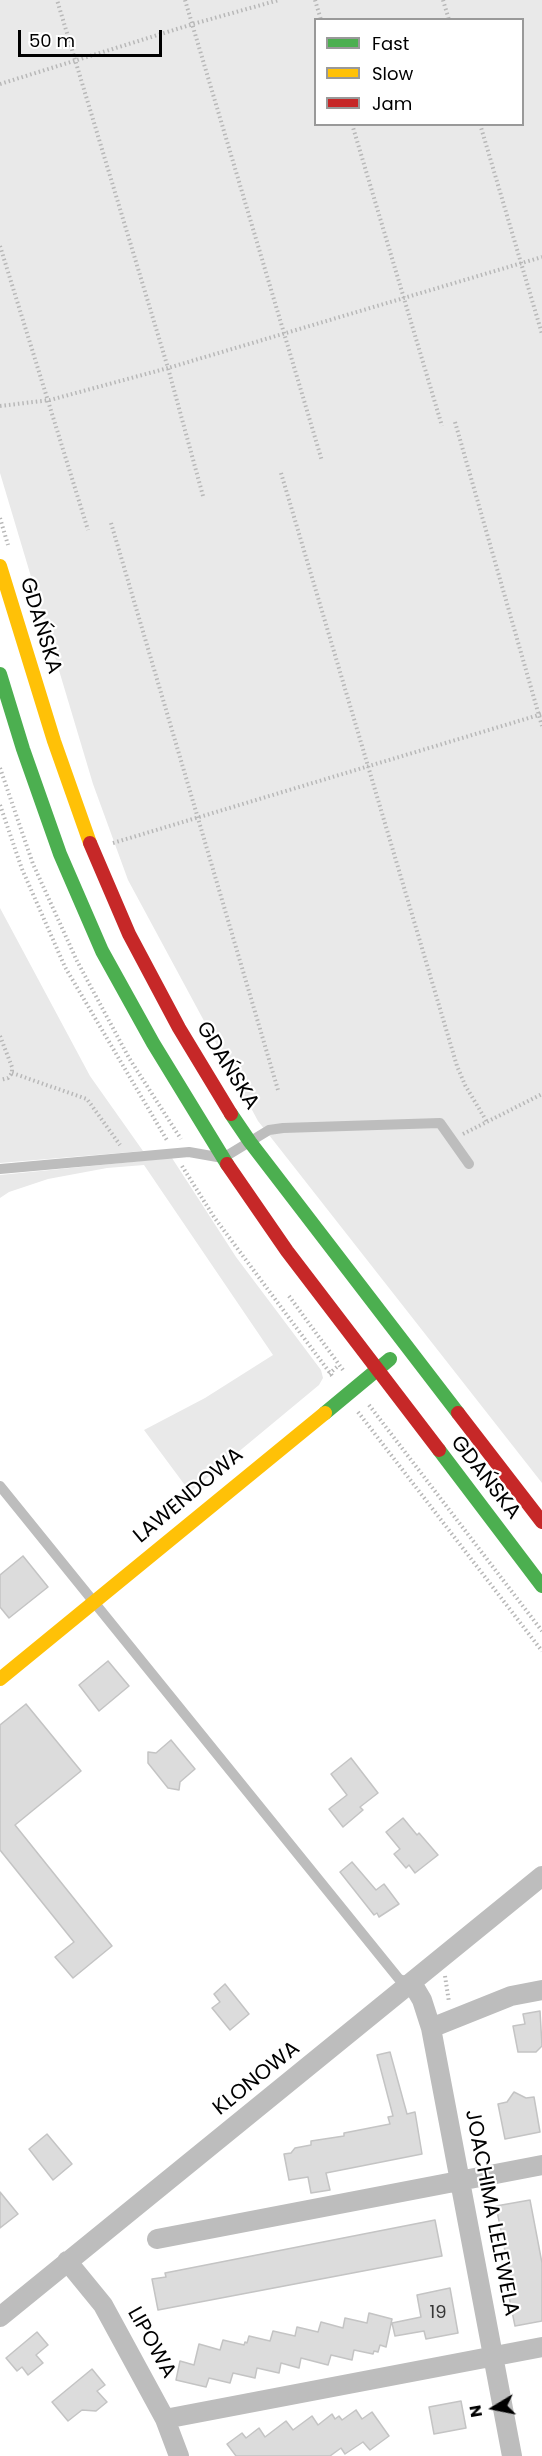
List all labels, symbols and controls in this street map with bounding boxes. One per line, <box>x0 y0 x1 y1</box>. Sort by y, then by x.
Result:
scale bar <box>21 18 165 56</box>
legend <box>314 18 524 126</box>
text: 50 m <box>29 28 75 53</box>
text: Fast <box>372 31 409 56</box>
text: Slow <box>372 61 413 86</box>
text: Jam <box>372 91 412 116</box>
street label: GDAŃSKA <box>13 575 67 677</box>
street label: GDAŃSKA <box>190 1017 264 1115</box>
street label: GDAŃSKA <box>445 1431 525 1525</box>
street label: LAWENDOWA <box>129 1443 249 1549</box>
street label: KLONOWA <box>209 2036 305 2122</box>
street label: JOACHIMA LELEWELA <box>459 2108 523 2318</box>
house number: 19 <box>429 2302 447 2324</box>
street label: LIPOWA <box>121 2303 181 2383</box>
north arrow <box>464 2378 524 2438</box>
text: N <box>463 2403 488 2419</box>

